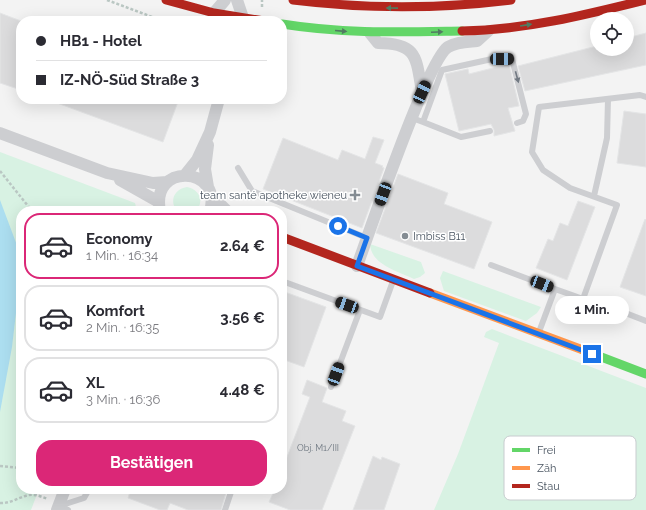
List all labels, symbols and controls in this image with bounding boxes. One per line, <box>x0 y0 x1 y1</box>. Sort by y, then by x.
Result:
one-way arrow <box>386 4 398 11</box>
map controls <box>590 12 634 56</box>
button: locate <box>590 12 634 56</box>
one-way arrow <box>520 22 533 28</box>
one-way arrow <box>335 28 347 34</box>
one-way arrow <box>431 29 444 35</box>
text: HB1 - Hotel <box>60 32 142 50</box>
car <box>490 53 514 65</box>
text: IZ-NÖ-Süd Straße 3 <box>60 71 199 89</box>
one-way arrow <box>514 71 520 83</box>
car <box>411 79 433 105</box>
car <box>373 181 393 207</box>
place label: team santé apotheke wieneu <box>200 189 347 202</box>
marker: team santé apotheke wieneu <box>350 190 360 200</box>
route start <box>329 217 347 235</box>
icon: car <box>38 228 74 264</box>
text: Economy <box>86 230 153 248</box>
place label: Imbiss B11 <box>413 230 465 243</box>
marker: Imbiss B11 <box>400 231 410 241</box>
text: 2.64 € <box>220 237 265 255</box>
text: 1 Min. · 16:34 <box>86 248 158 263</box>
car <box>529 274 555 294</box>
car <box>334 295 360 315</box>
callout: 1 Min. <box>555 296 629 324</box>
icon: car <box>38 300 74 336</box>
text: Komfort <box>86 302 145 320</box>
text: 1 Min. <box>575 302 609 317</box>
text: 3.56 € <box>220 309 265 327</box>
text: 2 Min. · 16:35 <box>86 320 159 335</box>
route end <box>583 345 601 363</box>
car <box>326 361 346 387</box>
icon: car <box>38 372 74 408</box>
text: XL <box>86 374 104 392</box>
text: 4.48 € <box>220 381 265 399</box>
text: 3 Min. · 16:36 <box>86 392 160 407</box>
legend <box>504 436 636 500</box>
button: Bestätigen <box>36 440 267 486</box>
house number: Obj. M1/III <box>297 443 339 453</box>
text: Frei <box>537 444 556 457</box>
text: Zäh <box>537 462 556 475</box>
text: Stau <box>537 480 560 493</box>

